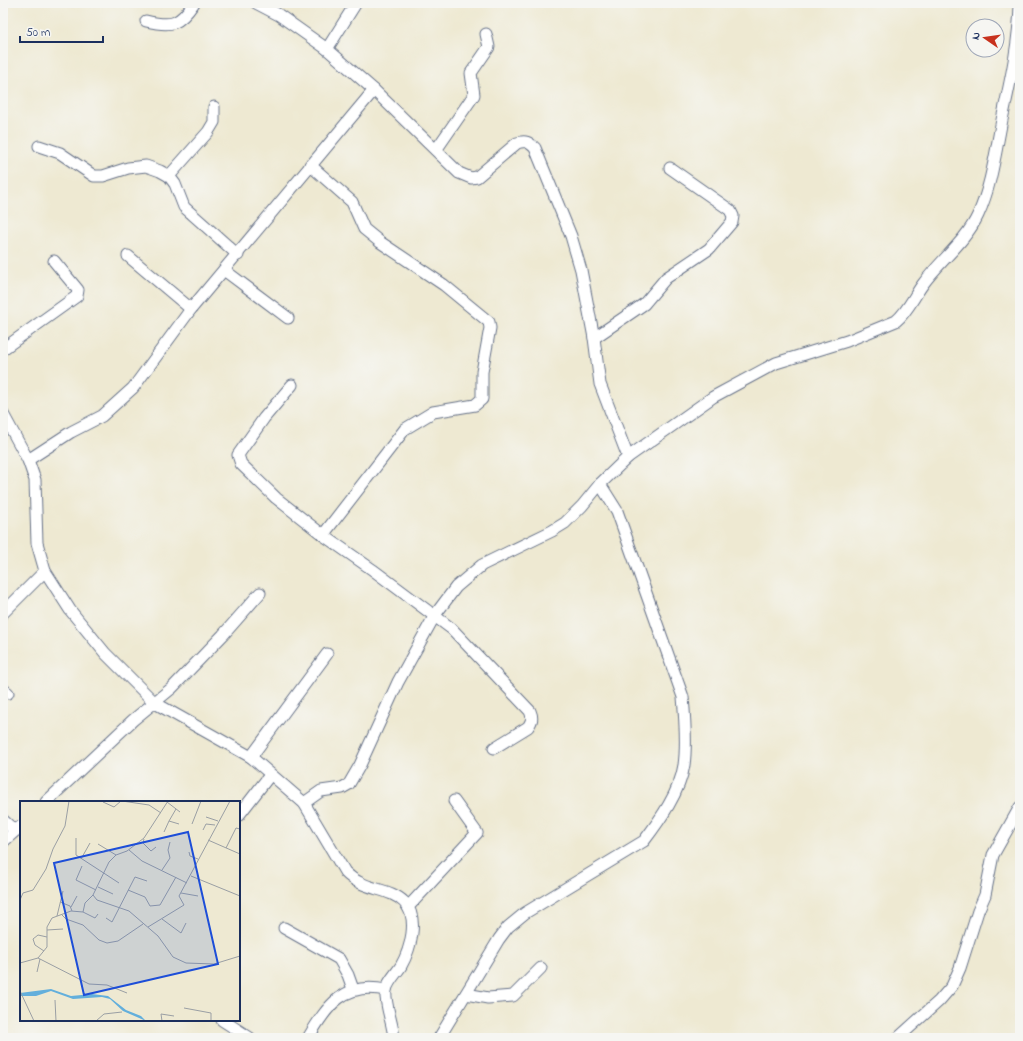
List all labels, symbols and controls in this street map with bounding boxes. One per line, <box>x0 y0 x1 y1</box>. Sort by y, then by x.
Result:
scale bar <box>20 18 103 44</box>
north arrow <box>965 18 1005 58</box>
text: 50 m <box>26 24 50 42</box>
text: N <box>968 31 985 41</box>
inset map <box>20 801 240 1021</box>

